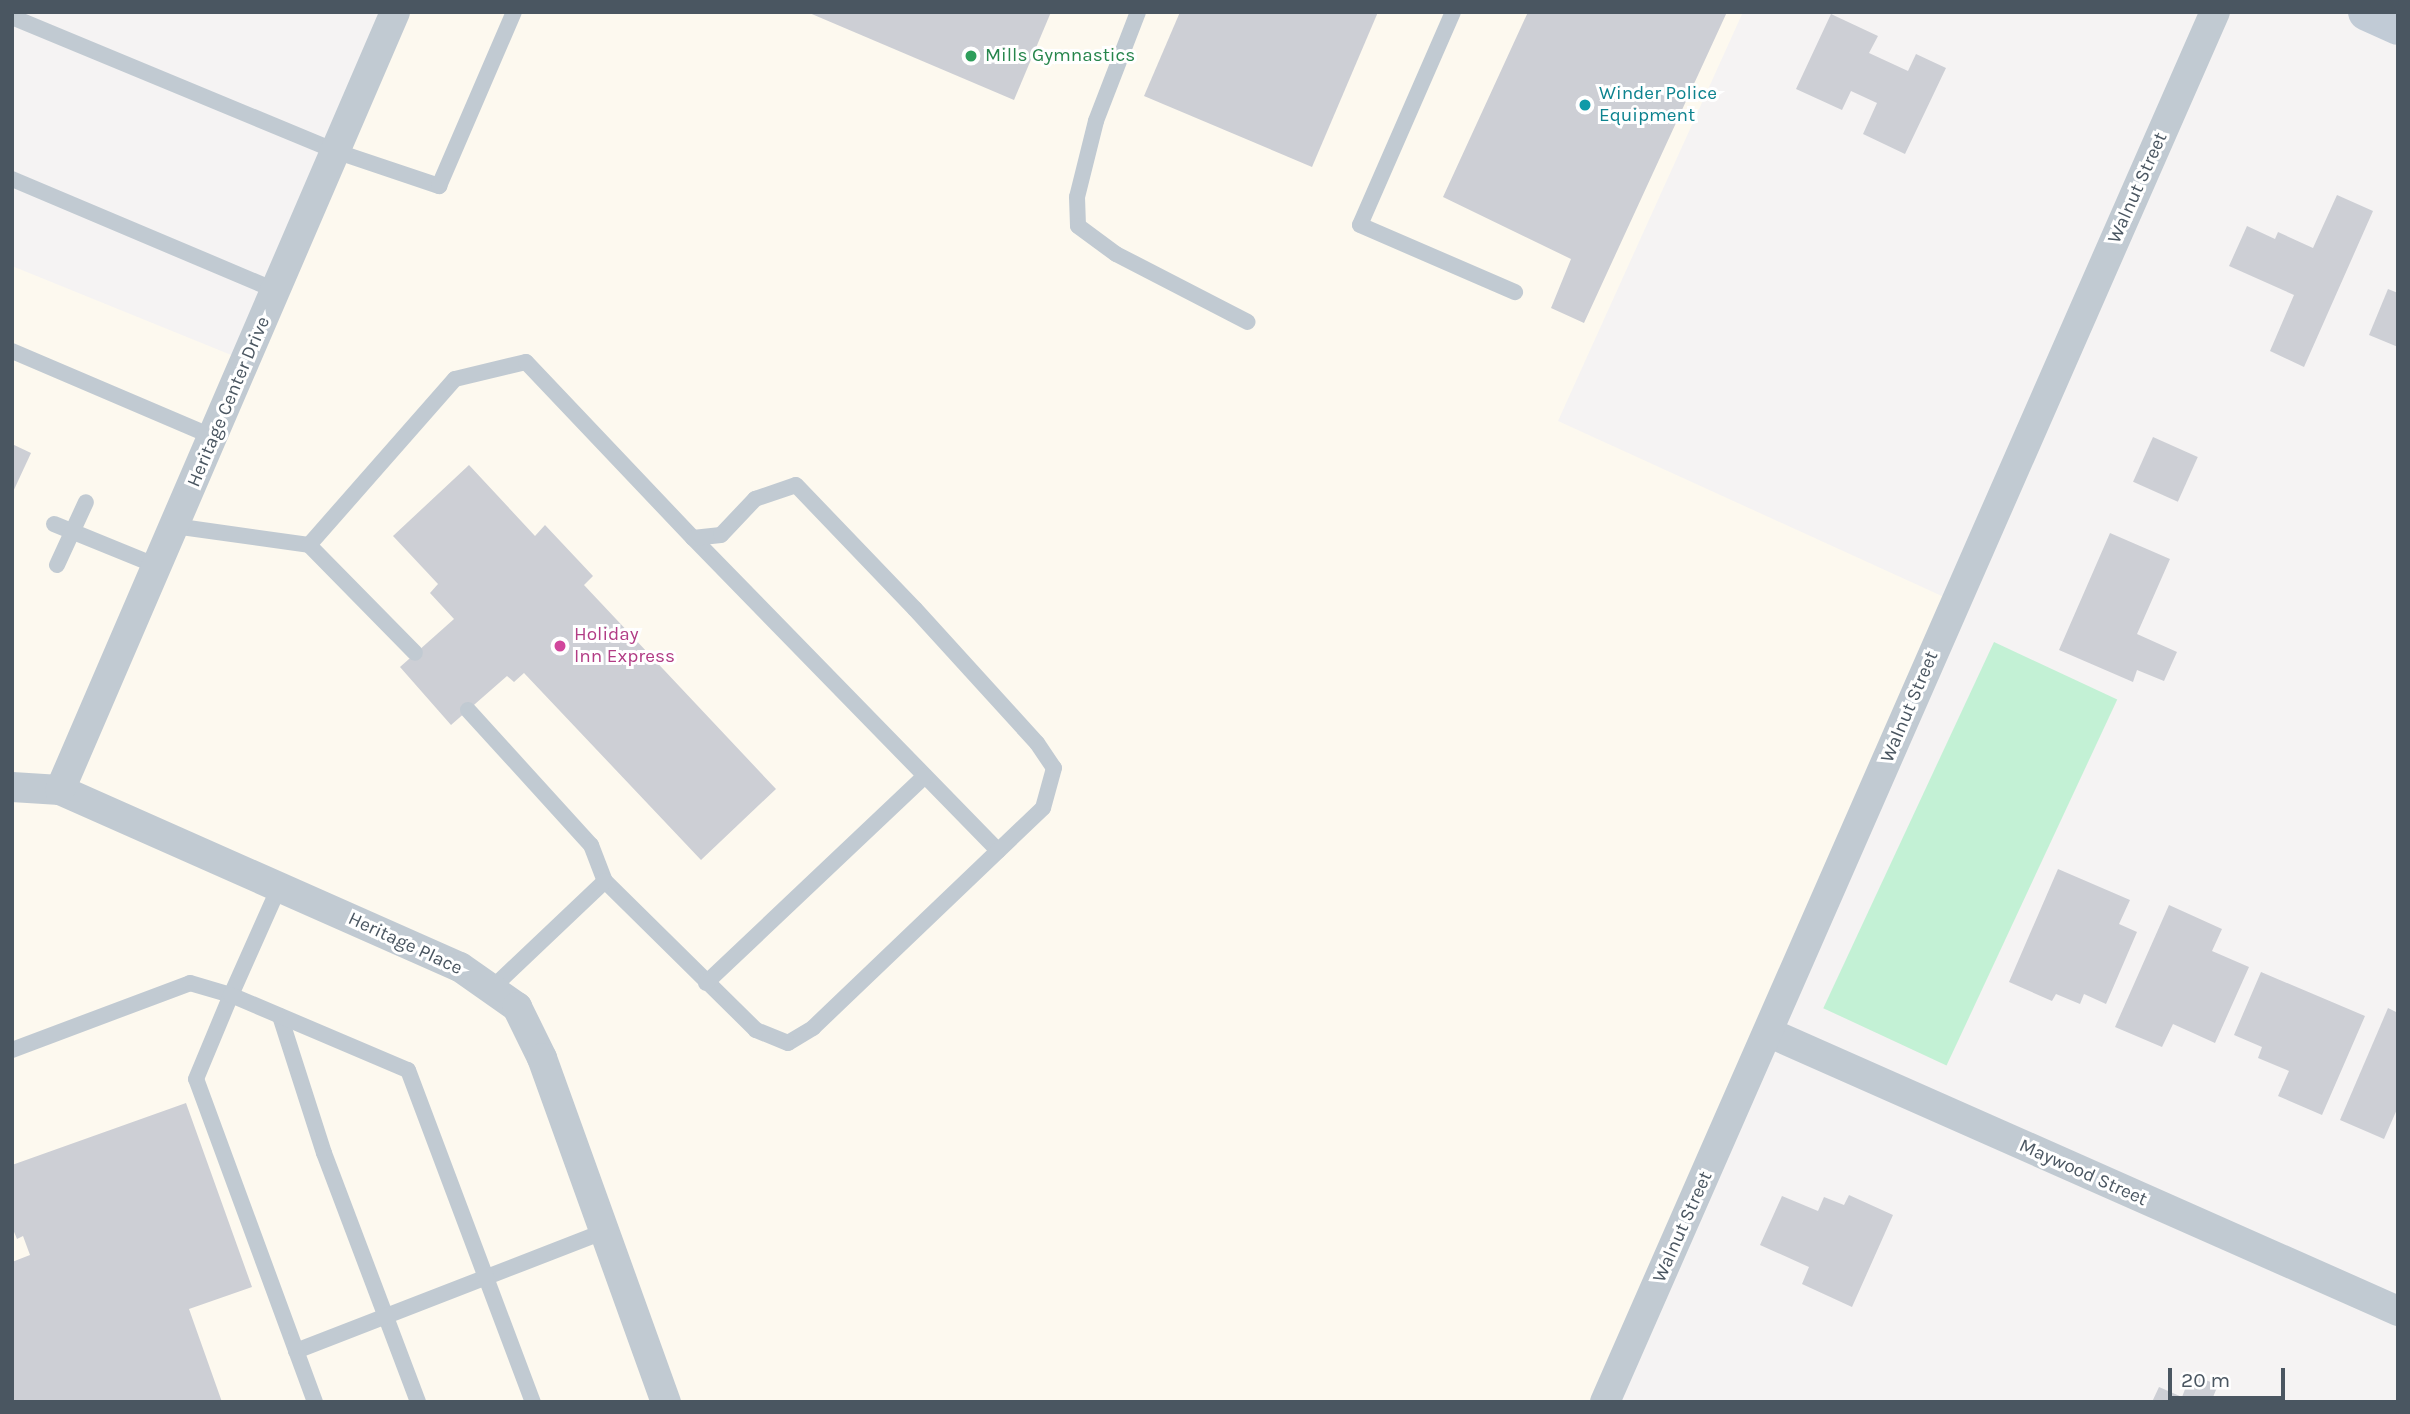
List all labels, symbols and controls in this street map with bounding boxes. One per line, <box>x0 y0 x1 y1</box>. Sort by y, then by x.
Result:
place label: Mills Gymnastics <box>985 45 1135 67</box>
marker: Mills Gymnastics <box>963 48 979 64</box>
place label: Winder Police Equipment <box>1599 83 1717 127</box>
marker: Winder Police Equipment <box>1577 97 1593 113</box>
street label: Walnut Street <box>2103 129 2173 247</box>
street label: Heritage Center Drive <box>183 313 275 491</box>
place label: Holiday Inn Express <box>574 624 675 668</box>
marker: Holiday Inn Express <box>552 638 568 654</box>
street label: Walnut Street <box>1876 648 1944 766</box>
street label: Heritage Place <box>344 908 466 980</box>
street label: Maywood Street <box>2015 1135 2151 1211</box>
street label: Walnut Street <box>1648 1168 1718 1286</box>
scale bar <box>2172 1354 2289 1398</box>
text: 20 m <box>2181 1368 2230 1392</box>

